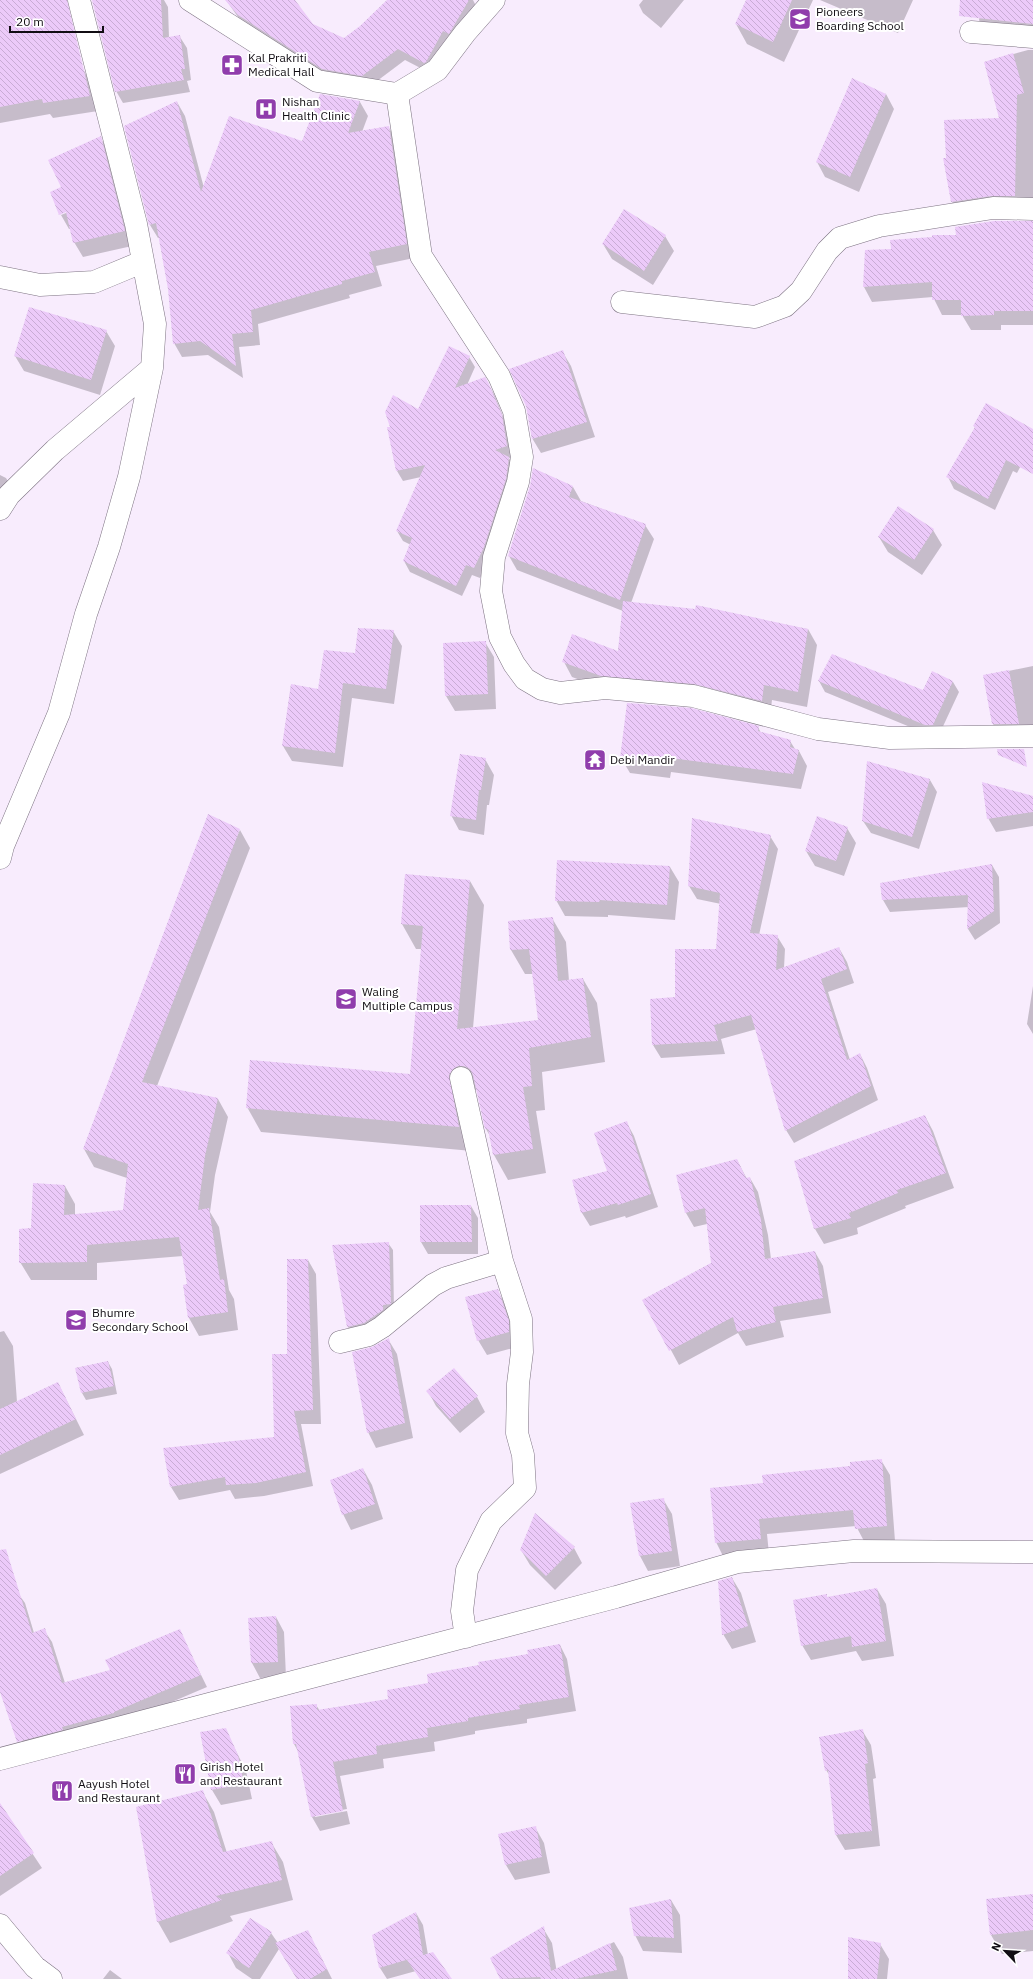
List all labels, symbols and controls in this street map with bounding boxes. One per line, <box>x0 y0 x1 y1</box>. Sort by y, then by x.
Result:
place label: Pioneers Boarding School <box>816 4 904 33</box>
school or university icon: Pioneers Boarding School <box>787 6 813 32</box>
scale bar <box>10 8 103 34</box>
text: 20 m <box>16 14 44 29</box>
place label: Kal Prakriti Medical Hall <box>248 50 314 79</box>
pharmacy icon: Kal Prakriti Medical Hall <box>219 52 245 78</box>
place label: Nishan Health Clinic <box>282 94 350 123</box>
hospital icon: Nishan Health Clinic <box>253 96 279 122</box>
temple icon: Debi Mandir <box>582 747 608 773</box>
place label: Debi Mandir <box>610 752 675 767</box>
place label: Waling Multiple Campus <box>362 984 453 1013</box>
school or university icon: Waling Multiple Campus <box>333 986 359 1012</box>
place label: Bhumre Secondary School <box>92 1305 188 1334</box>
school or university icon: Bhumre Secondary School <box>63 1307 89 1333</box>
place label: Girish Hotel and Restaurant <box>200 1759 282 1788</box>
restaurant icon: Girish Hotel and Restaurant <box>172 1761 198 1787</box>
place label: Aayush Hotel and Restaurant <box>78 1776 160 1805</box>
restaurant icon: Aayush Hotel and Restaurant <box>49 1778 75 1804</box>
north arrow <box>985 1931 1025 1971</box>
text: N <box>988 1940 1004 1953</box>

